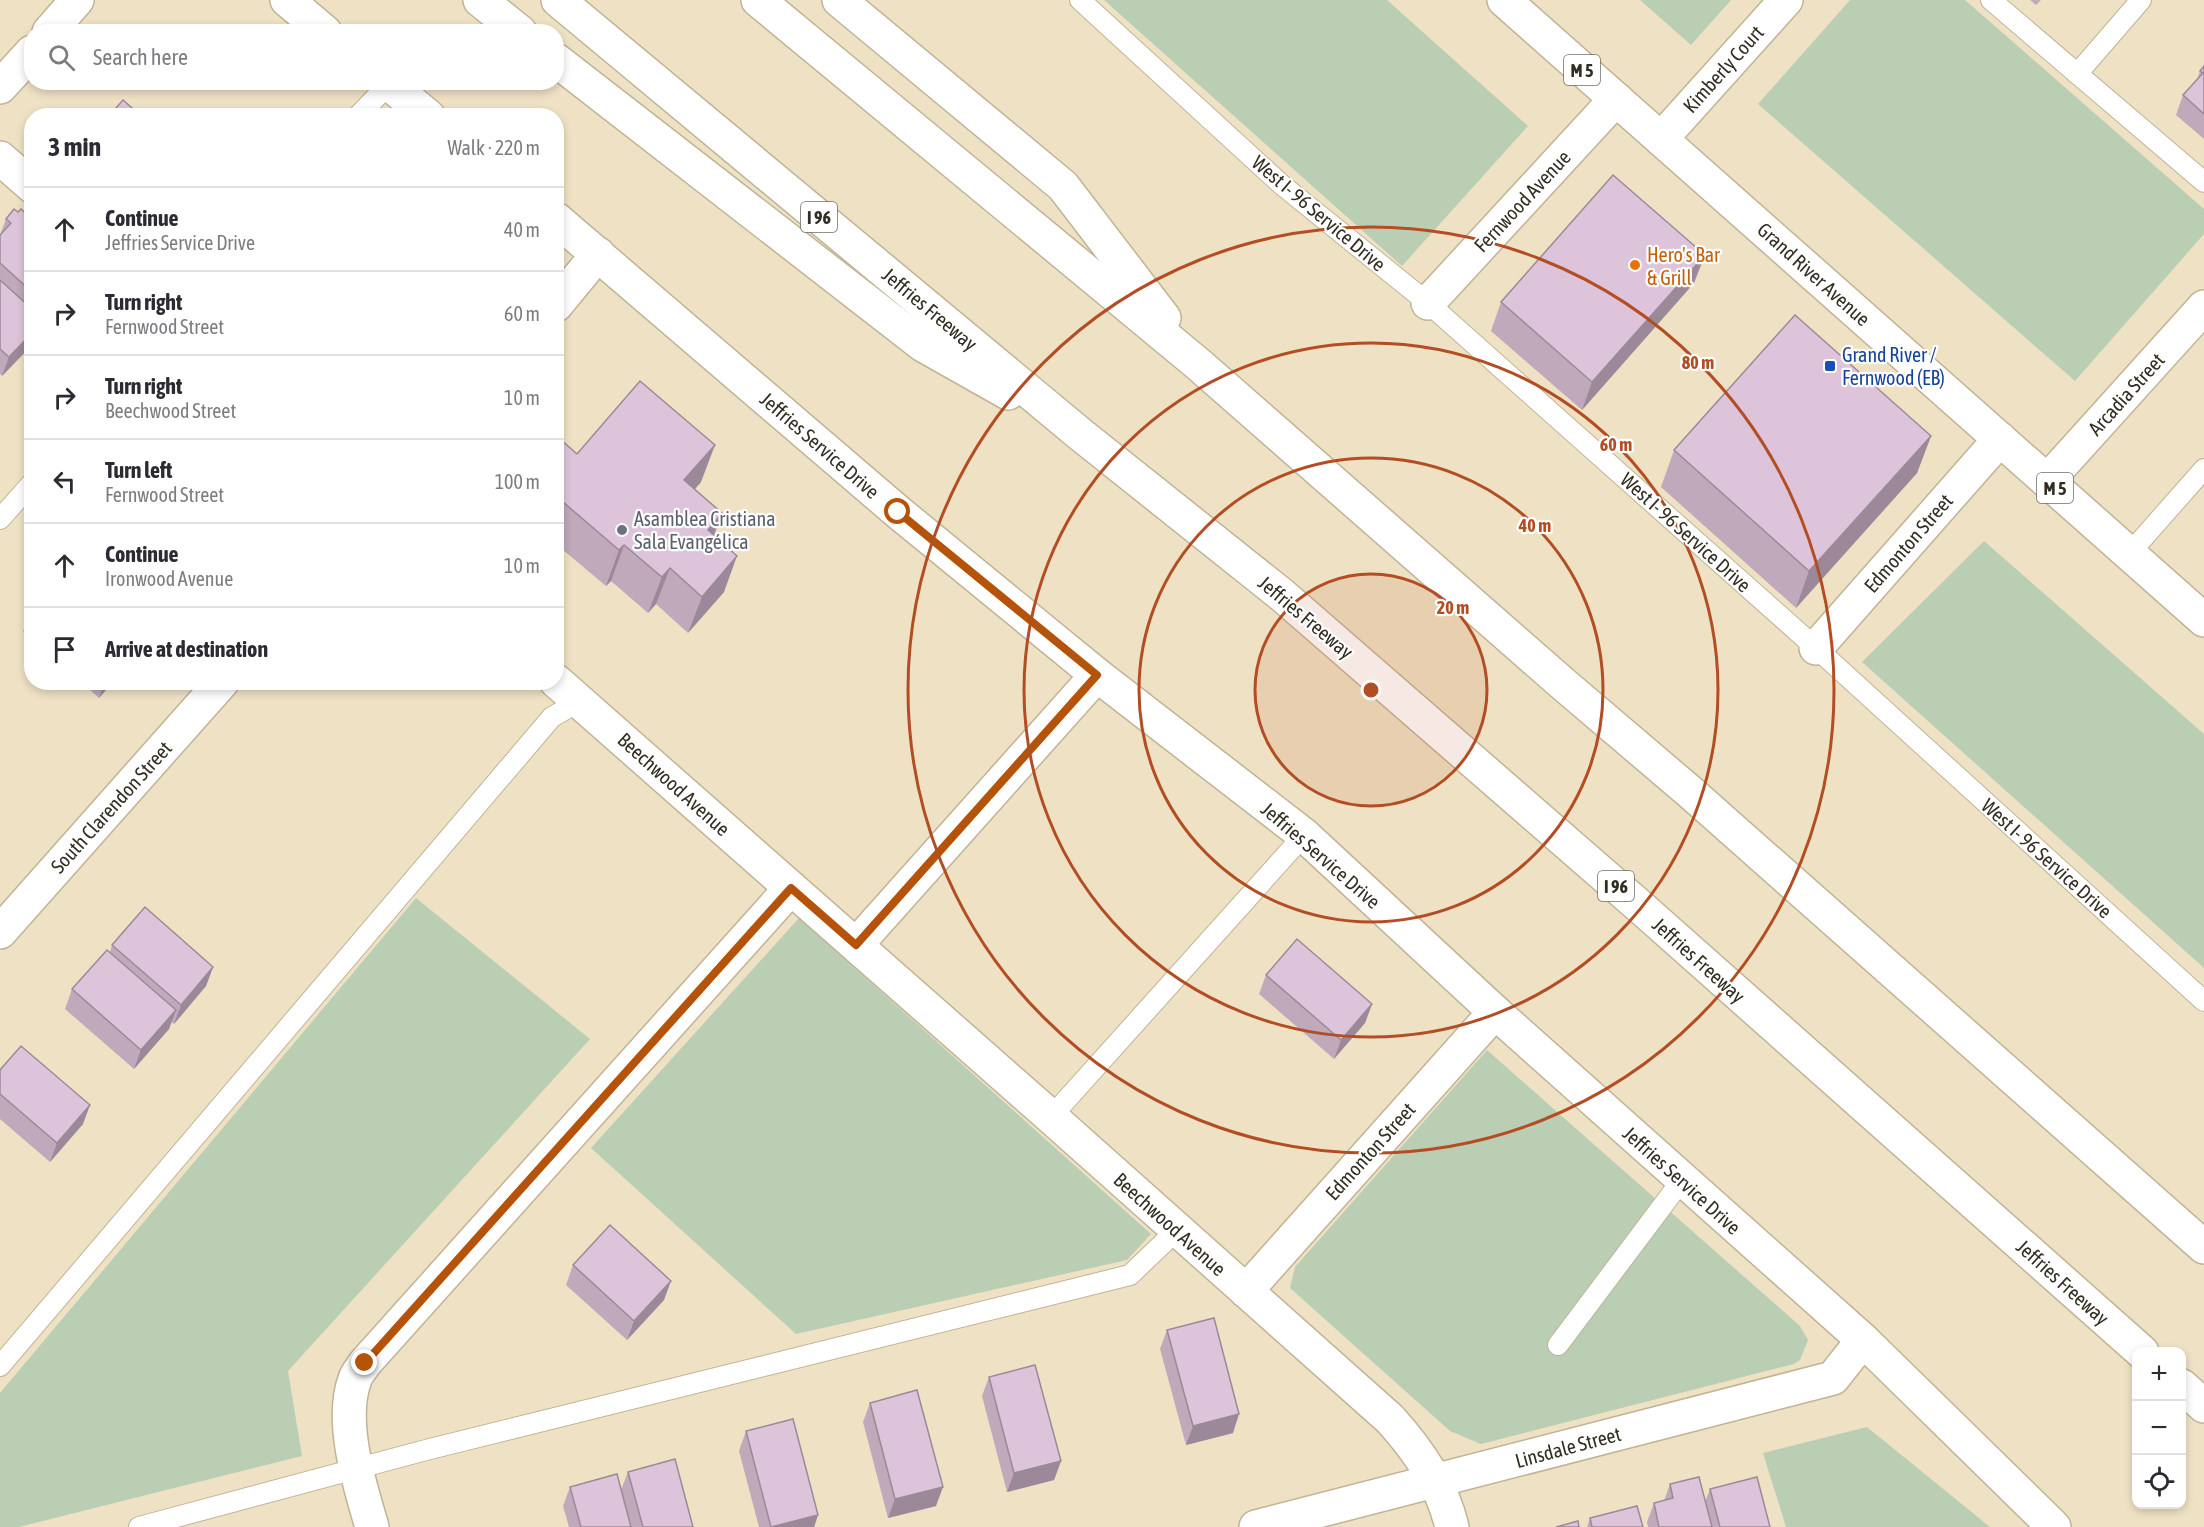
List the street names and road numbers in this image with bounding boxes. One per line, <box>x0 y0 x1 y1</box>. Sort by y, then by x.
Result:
street label: Kimberly Court <box>1678 21 1768 117</box>
road number: M 5 <box>1564 55 1600 85</box>
street label: Fernwood Avenue <box>1469 145 1575 257</box>
street label: West I- 96 Service Drive <box>1248 150 1390 276</box>
road number: I 96 <box>801 202 837 232</box>
street label: Grand River Avenue <box>1753 218 1875 330</box>
street label: Jeffries Freeway <box>878 263 982 355</box>
street label: Arcadia Street <box>2083 348 2169 440</box>
street label: Jeffries Service Drive <box>756 387 884 503</box>
street label: West I- 96 Service Drive <box>1616 468 1756 596</box>
road number: M 5 <box>2037 473 2073 503</box>
street label: Edmonton Street <box>1859 489 1957 597</box>
street label: Jeffries Freeway <box>1254 571 1358 663</box>
street label: Beechwood Avenue <box>613 728 735 840</box>
street label: South Clarendon Street <box>46 736 176 878</box>
street label: West I- 96 Service Drive <box>1977 794 2117 922</box>
street label: Jeffries Service Drive <box>1257 797 1385 913</box>
road number: I 96 <box>1598 871 1634 901</box>
street label: Jeffries Freeway <box>1648 913 1750 1007</box>
street label: Edmonton Street <box>1320 1098 1420 1204</box>
street label: Jeffries Service Drive <box>1619 1121 1745 1239</box>
street label: Beechwood Avenue <box>1109 1168 1231 1280</box>
street label: Jeffries Freeway <box>2012 1235 2114 1329</box>
street label: Linsdale Street <box>1513 1422 1624 1472</box>

